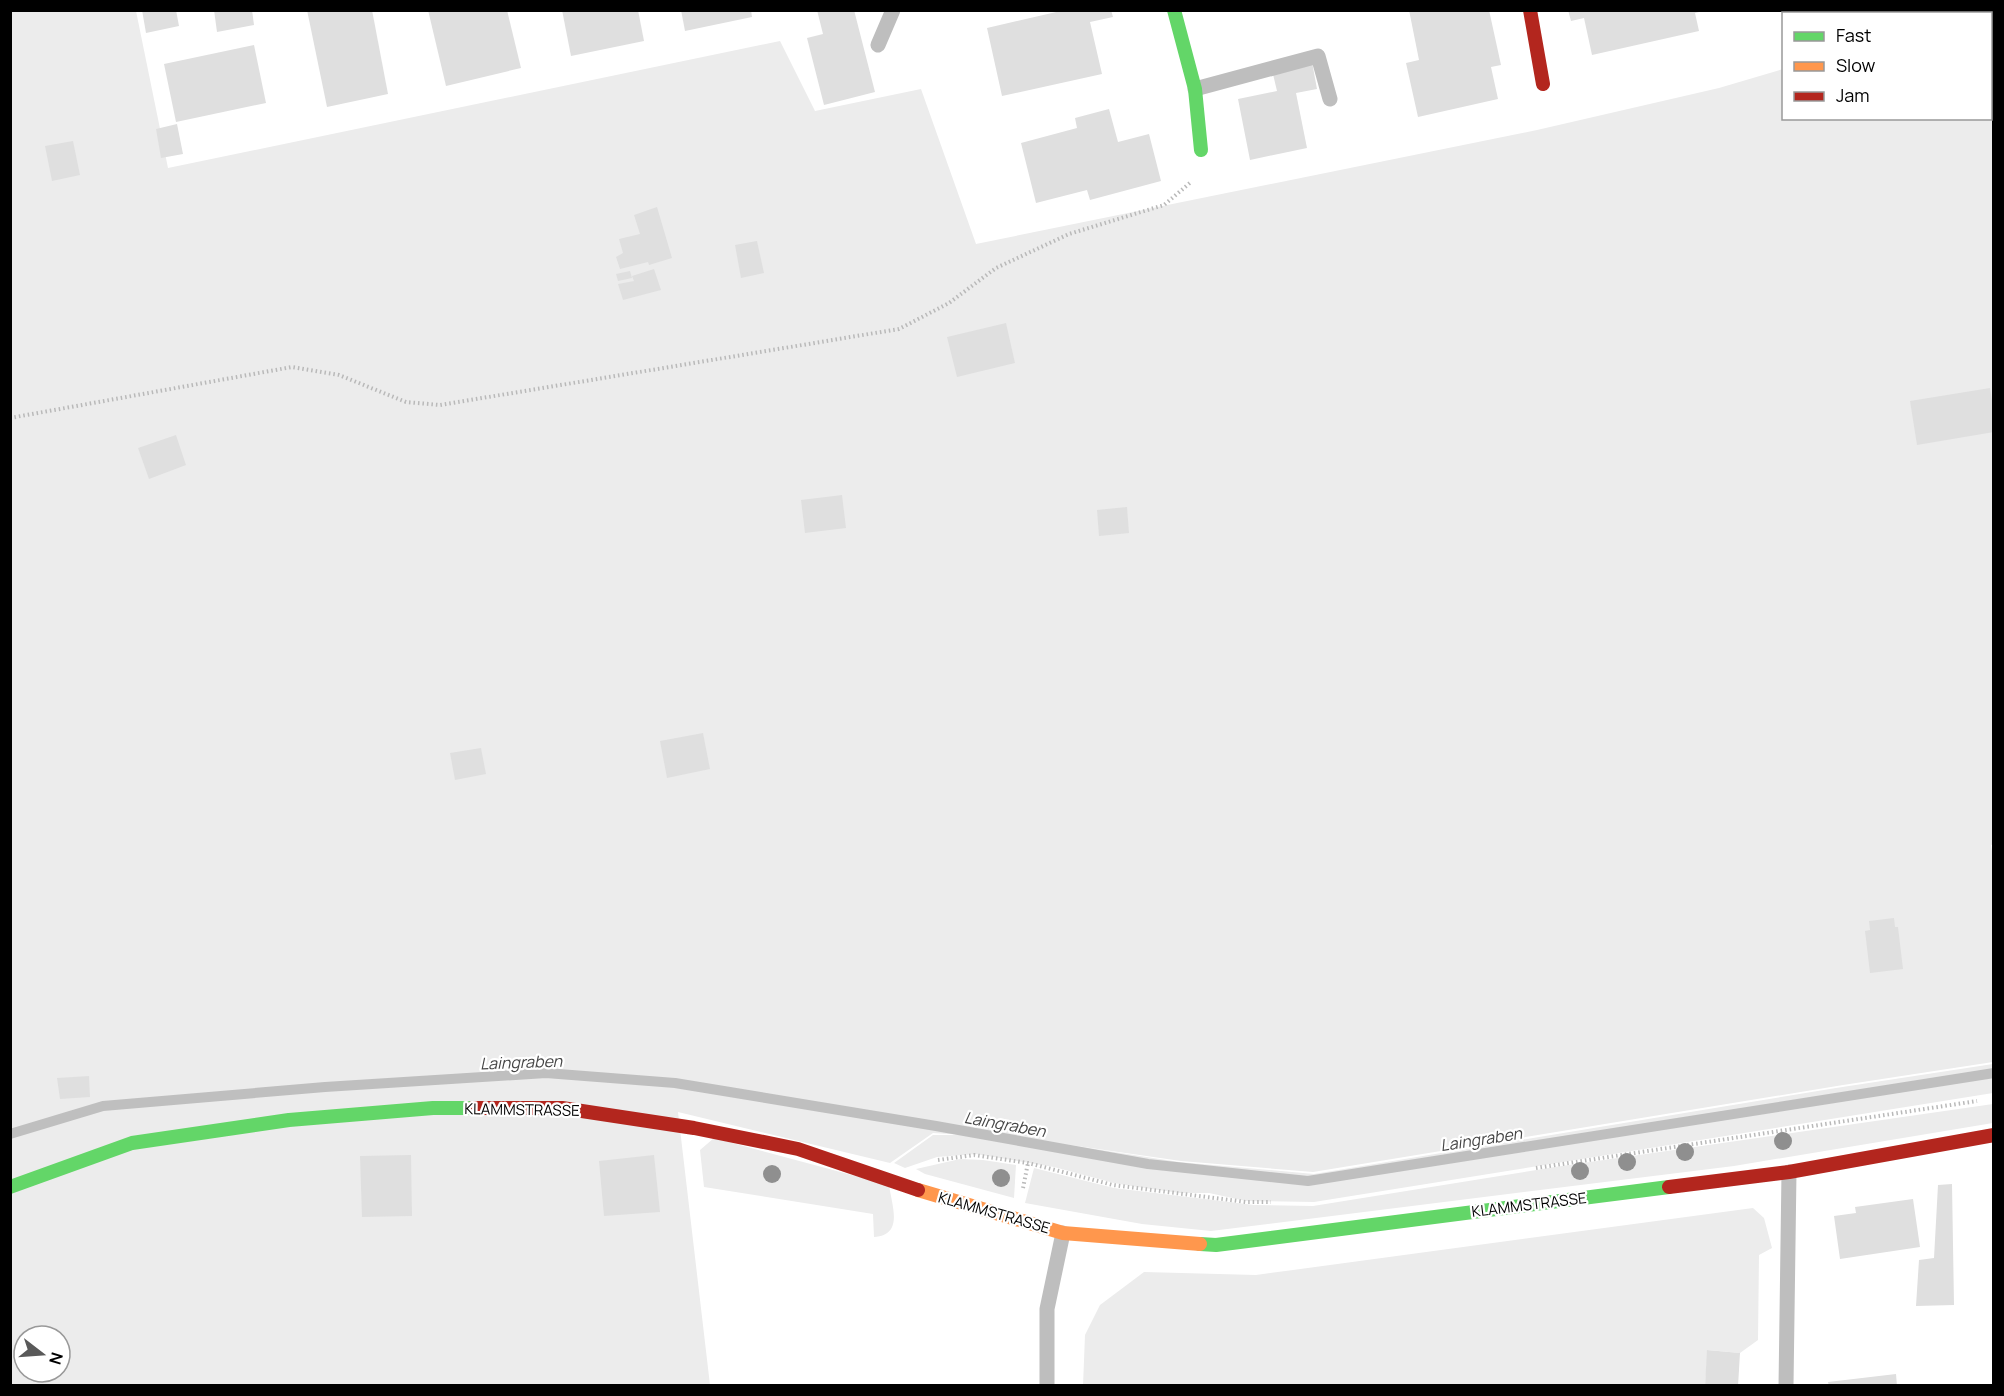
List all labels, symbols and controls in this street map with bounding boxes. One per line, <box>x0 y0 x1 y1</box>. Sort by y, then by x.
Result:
legend <box>1782 12 1992 120</box>
text: Fast <box>1836 23 1871 47</box>
text: Slow <box>1836 53 1876 77</box>
text: Jam <box>1836 83 1870 107</box>
water label: Laingraben <box>480 1050 563 1074</box>
street label: KLAMMSTRASSE <box>464 1098 580 1121</box>
water label: Laingraben <box>963 1106 1048 1142</box>
water label: Laingraben <box>1439 1122 1524 1156</box>
street label: KLAMMSTRASSE <box>936 1187 1052 1239</box>
street label: KLAMMSTRASSE <box>1470 1187 1587 1222</box>
north arrow <box>12 1324 72 1384</box>
text: N <box>44 1350 69 1367</box>

